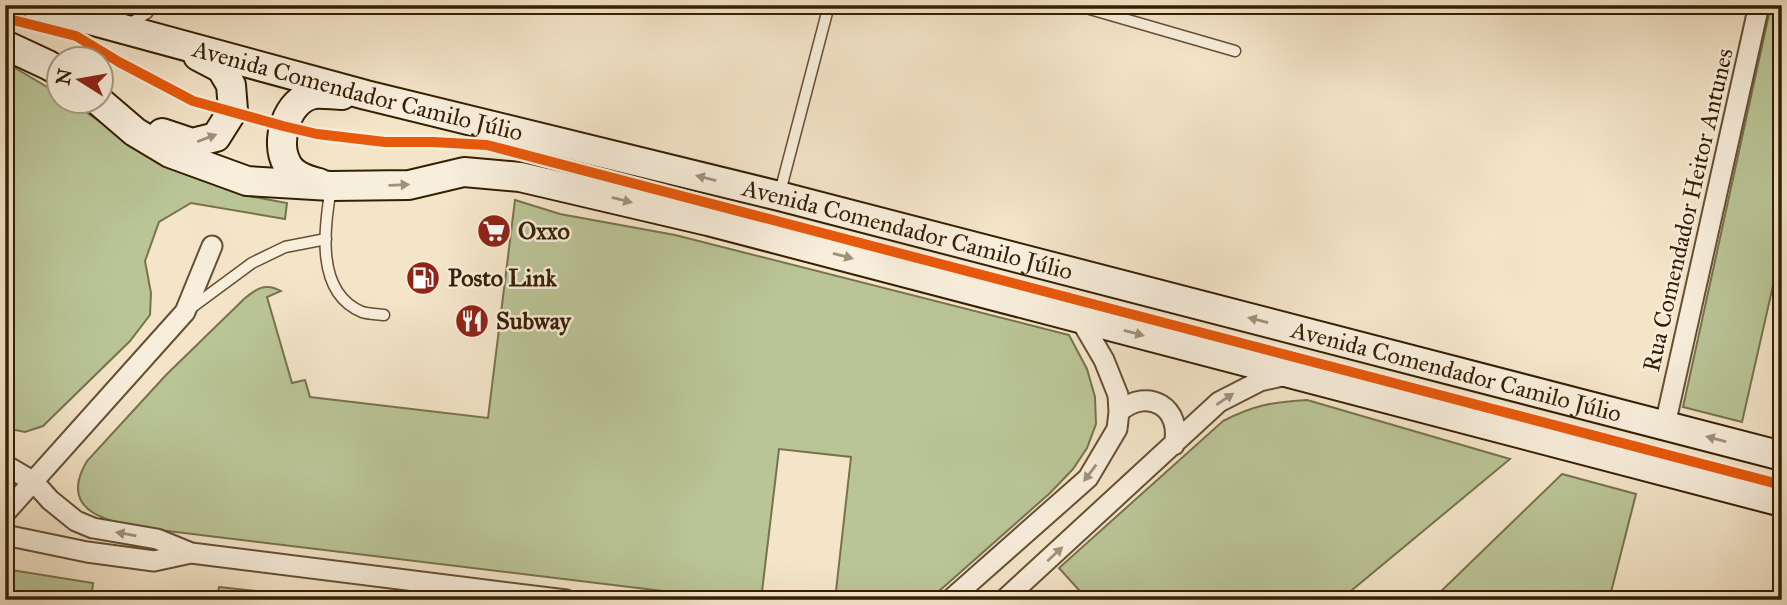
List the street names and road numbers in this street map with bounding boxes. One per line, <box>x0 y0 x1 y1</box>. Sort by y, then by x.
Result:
street label: Avenida Comendador Camilo Júlio <box>188 33 526 148</box>
street label: Rua Comendador Heitor Antunes <box>1636 45 1740 375</box>
street label: Avenida Comendador Camilo Júlio <box>738 172 1076 287</box>
street label: Avenida Comendador Camilo Júlio <box>1287 314 1625 429</box>

